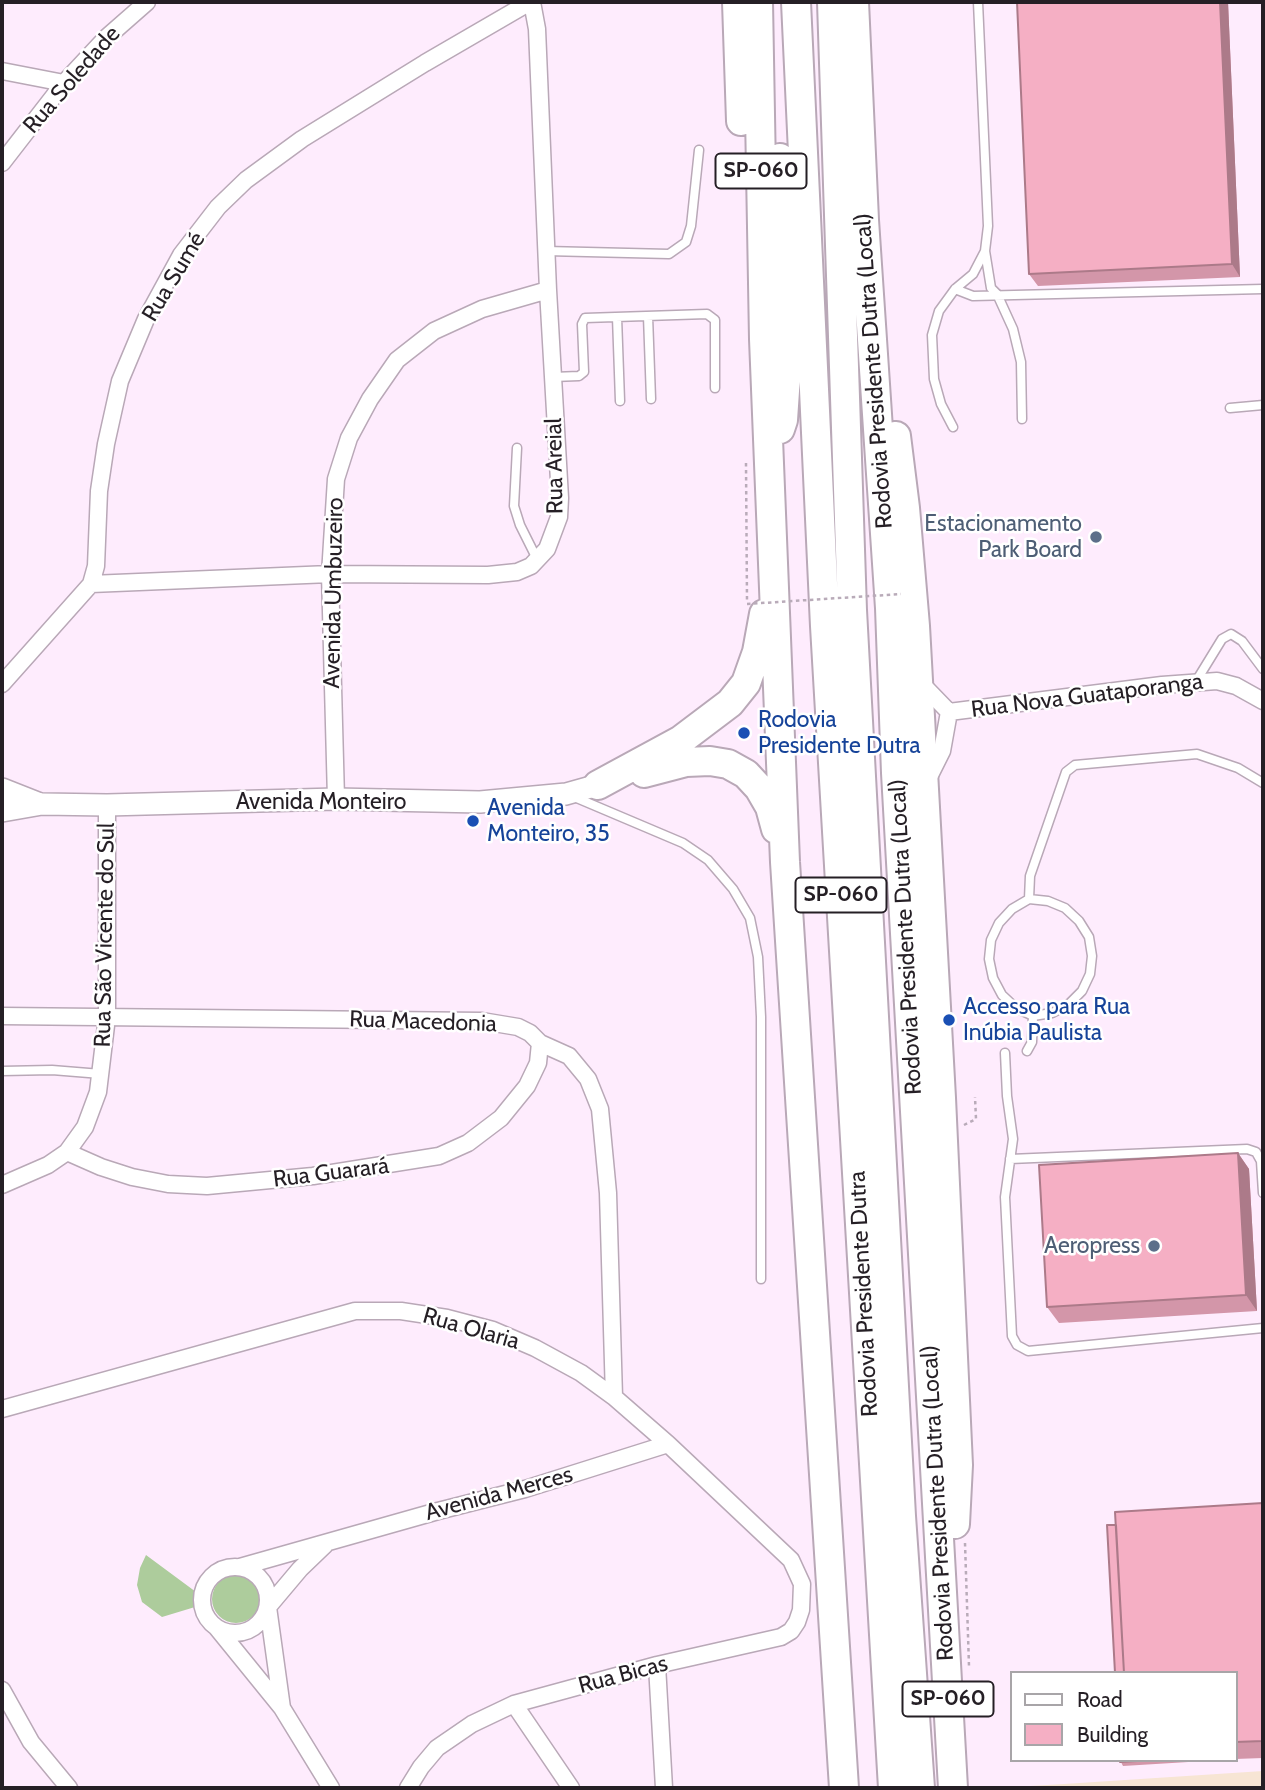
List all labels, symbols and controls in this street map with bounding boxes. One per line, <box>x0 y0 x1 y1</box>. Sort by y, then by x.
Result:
street label: Rua Soledade <box>18 21 126 139</box>
road number: SP-060 <box>716 154 806 188</box>
street label: Rodovia Presidente Dutra (Local) <box>849 212 899 530</box>
street label: Rua Sumé <box>137 227 211 327</box>
street label: Rua Areial <box>540 418 570 514</box>
street label: Avenida Umbuzeiro <box>319 497 349 689</box>
place label: Estacionamento Park Board <box>924 510 1082 564</box>
marker: Estacionamento Park Board <box>1088 529 1104 545</box>
street label: Rua Nova Guataporanga <box>969 668 1205 724</box>
place label: Rodovia Presidente Dutra <box>758 706 920 760</box>
marker: Rodovia Presidente Dutra <box>736 725 752 741</box>
street label: Rodovia Presidente Dutra (Local) <box>884 778 928 1096</box>
street label: Avenida Monteiro <box>236 788 406 816</box>
place label: Avenida Monteiro, 35 <box>487 794 610 848</box>
marker: Avenida Monteiro, 35 <box>465 813 481 829</box>
street label: Rua São Vicente do Sul <box>89 822 121 1048</box>
road number: SP-060 <box>796 878 886 912</box>
place label: Accesso para Rua Inúbia Paulista <box>963 993 1130 1047</box>
street label: Rua Macedonia <box>349 1006 497 1038</box>
marker: Accesso para Rua Inúbia Paulista <box>941 1012 957 1028</box>
street label: Rua Guarará <box>271 1152 391 1194</box>
street label: Rodovia Presidente Dutra <box>844 1170 884 1418</box>
place label: Aeropress <box>1044 1232 1140 1260</box>
marker: Aeropress <box>1146 1238 1162 1254</box>
street label: Rua Olaria <box>420 1302 522 1356</box>
street label: Rodovia Presidente Dutra (Local) <box>916 1344 960 1662</box>
street label: Avenida Merces <box>422 1461 576 1527</box>
street label: Rua Bicas <box>575 1650 671 1700</box>
legend <box>1010 1671 1237 1762</box>
road number: SP-060 <box>902 1682 993 1716</box>
text: Road <box>1077 1687 1123 1712</box>
text: Building <box>1077 1722 1148 1747</box>

